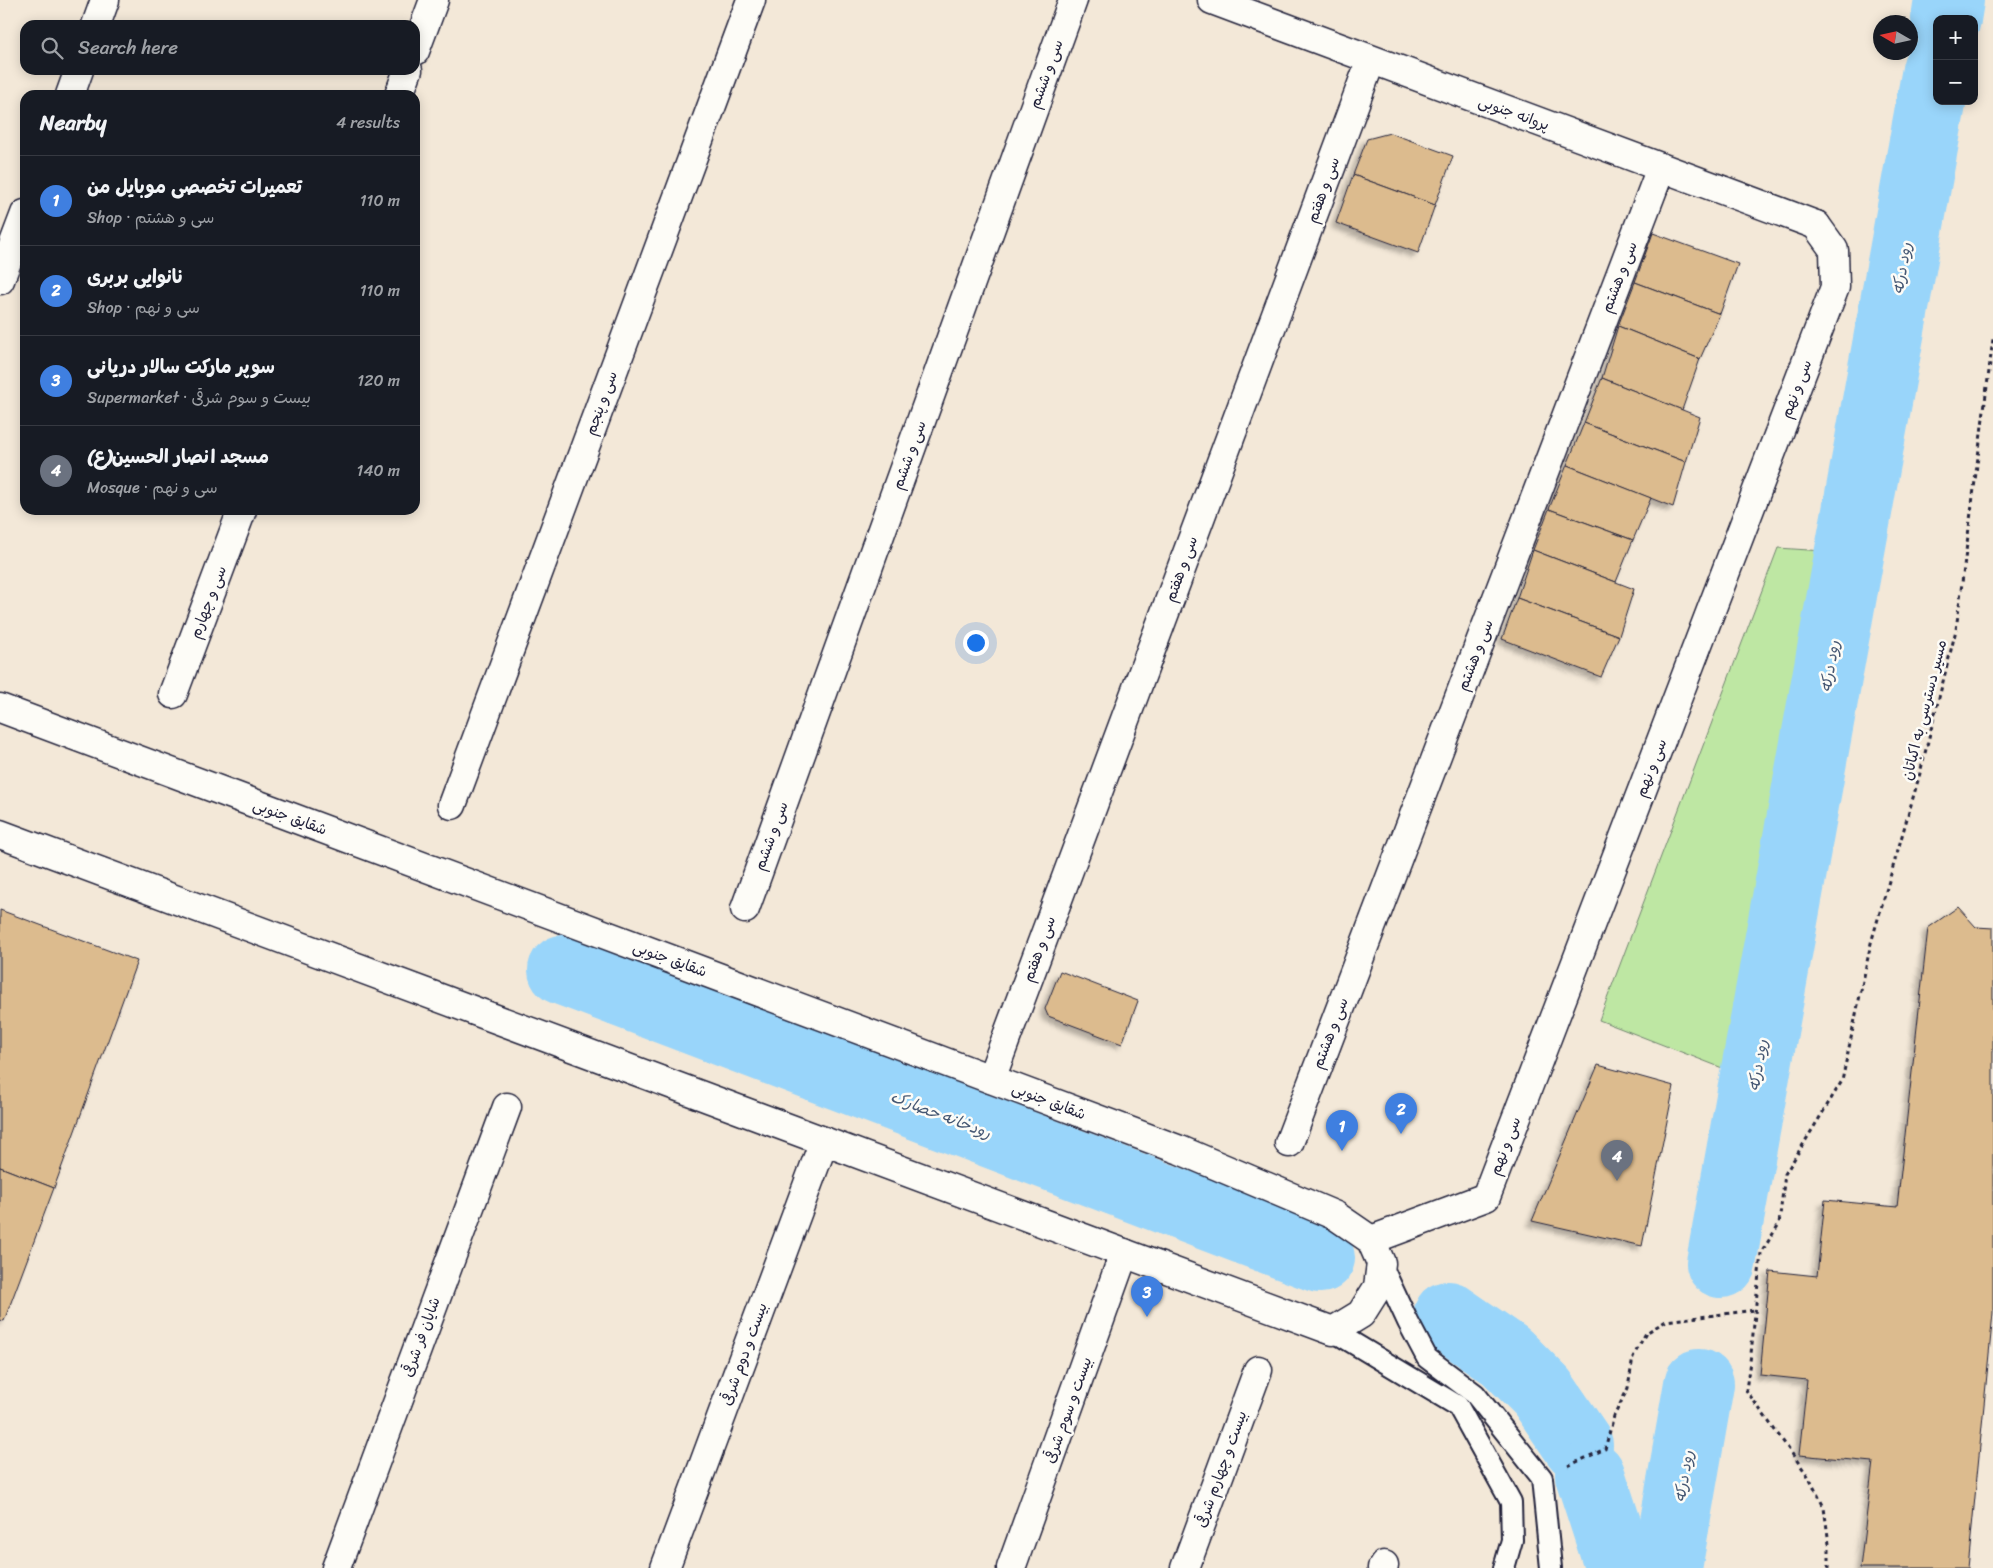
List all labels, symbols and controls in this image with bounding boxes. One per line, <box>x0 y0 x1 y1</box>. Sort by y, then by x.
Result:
north arrow <box>1873 15 1918 60</box>
map controls <box>1933 15 1978 105</box>
button: + <box>1933 15 1978 60</box>
search box <box>20 20 420 75</box>
text: Search here <box>78 31 178 64</box>
icon: search <box>38 34 66 62</box>
street label: سی و ششم <box>1021 36 1071 112</box>
button: − <box>1933 60 1978 105</box>
street label: پروانه جنوبی <box>1475 88 1553 138</box>
text: Nearby <box>40 104 106 142</box>
text: 4 results <box>336 108 400 137</box>
street label: سی و هفتم <box>1299 153 1347 227</box>
text: تعمیرات تخصصی موبایل من <box>87 170 302 203</box>
text: 1 <box>53 186 59 215</box>
text: 110 m <box>360 186 400 215</box>
text: Shop · سی و هشتم <box>87 203 214 232</box>
street label: سی و هشتم <box>1593 237 1645 317</box>
water label: رود درکه <box>1883 240 1920 296</box>
text: نانوایی بربری <box>87 260 184 293</box>
text: 2 <box>51 276 61 305</box>
text: 110 m <box>360 276 400 305</box>
text: Shop · سی و نهم <box>87 293 200 322</box>
text: سوپر مارکت سالار دریانی <box>87 350 275 383</box>
street label: سی و نهم <box>1773 356 1819 422</box>
text: 3 <box>52 366 60 395</box>
text: 120 m <box>357 366 400 395</box>
street label: سی و پنجم <box>577 367 625 439</box>
text: Supermarket · بیست و سوم شرقی <box>87 383 311 412</box>
street label: سی و ششم <box>884 417 934 493</box>
text: مسجد انصار الحسین(ع) <box>87 440 269 473</box>
text: 4 <box>51 456 61 485</box>
text: 140 m <box>357 456 400 485</box>
text: Mosque · سی و نهم <box>87 473 218 502</box>
street label: سی و هفتم <box>1157 532 1205 606</box>
street label: سی و چهارم <box>182 562 234 642</box>
street label: سی و هشتم <box>1449 615 1501 695</box>
your location <box>963 630 989 656</box>
street label: مسیر دسترسی به اکباتان <box>1894 637 1954 783</box>
water label: رود درکه <box>1811 638 1848 694</box>
street label: سی و نهم <box>1628 735 1674 801</box>
street label: شقایق جنوبی <box>249 792 331 842</box>
street label: سی و ششم <box>746 798 796 874</box>
street label: سی و هفتم <box>1015 912 1063 986</box>
street label: شقایق جنوبی <box>629 934 711 984</box>
street label: سی و هشتم <box>1304 993 1356 1073</box>
water label: رود درکه <box>1739 1037 1776 1093</box>
street label: شقایق جنوبی <box>1008 1075 1090 1127</box>
water label: رودخانه حصارک <box>886 1082 995 1147</box>
pin: 2 <box>1385 1093 1417 1134</box>
pin: 1 <box>1326 1110 1358 1151</box>
street label: سی و نهم <box>1482 1113 1528 1179</box>
pin: 4 <box>1601 1140 1633 1181</box>
pin: 3 <box>1131 1276 1163 1317</box>
street label: شایان فر شرقی <box>394 1293 448 1381</box>
street label: بیست و دوم شرقی <box>713 1299 775 1409</box>
street label: بیست و سوم شرقی <box>1037 1353 1099 1467</box>
street label: بیست و چهارم شرقی <box>1188 1407 1254 1531</box>
water label: رود درکه <box>1665 1448 1702 1504</box>

